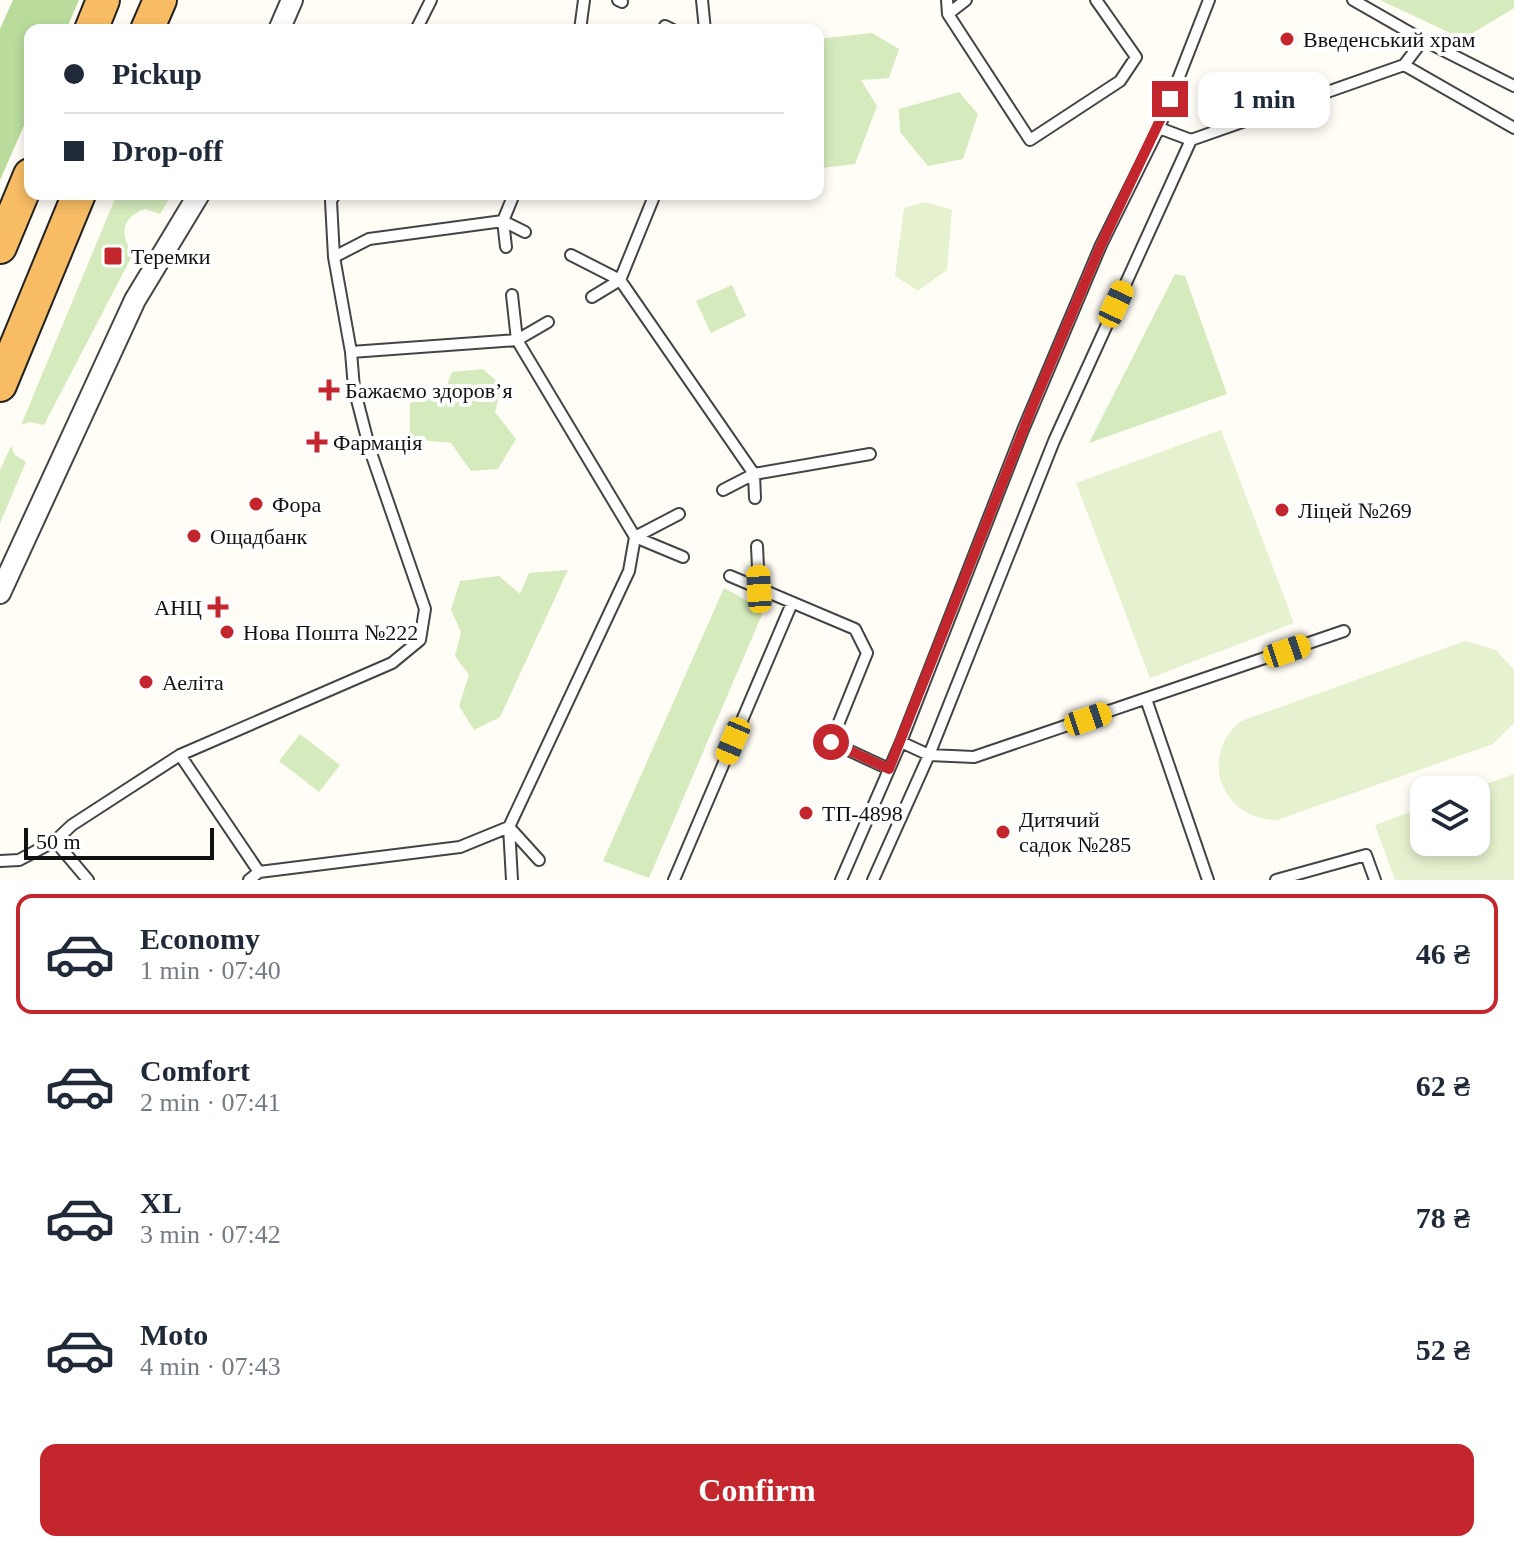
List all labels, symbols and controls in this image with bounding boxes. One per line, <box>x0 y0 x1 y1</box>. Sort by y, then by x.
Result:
place label: Введенський храм <box>1303 27 1475 52</box>
marker: Введенський храм <box>1278 30 1296 48</box>
text: Pickup <box>112 57 202 90</box>
callout: 1 min <box>1198 71 1330 127</box>
route end <box>1152 81 1188 117</box>
text: 1 min <box>1233 85 1295 114</box>
text: Drop-off <box>112 134 223 167</box>
place label: Теремки <box>131 244 211 269</box>
marker: Теремки <box>102 245 124 267</box>
car <box>1095 277 1137 331</box>
place label: Бажаємо здоровʼя <box>345 378 513 403</box>
marker: Бажаємо здоровʼя <box>320 381 338 399</box>
place label: Фармація <box>333 430 422 455</box>
marker: Фармація <box>308 433 326 451</box>
place label: Фора <box>272 492 321 517</box>
marker: Фора <box>247 495 265 513</box>
place label: Ліцей №269 <box>1298 498 1412 523</box>
marker: Ліцей №269 <box>1273 501 1291 519</box>
place label: Ощадбанк <box>210 524 308 549</box>
marker: Ощадбанк <box>185 527 203 545</box>
car <box>746 564 772 614</box>
place label: АНЦ <box>154 595 202 620</box>
marker: АНЦ <box>209 598 227 616</box>
place label: Нова Пошта №222 <box>243 620 418 645</box>
marker: Нова Пошта №222 <box>218 623 236 641</box>
car <box>1260 632 1314 670</box>
place label: Аеліта <box>162 670 224 695</box>
marker: Аеліта <box>137 673 155 691</box>
car <box>1061 700 1115 738</box>
car <box>713 714 753 768</box>
route start <box>813 724 849 760</box>
map controls <box>1410 776 1490 856</box>
button: layers <box>1410 776 1490 856</box>
place label: ТП-4898 <box>822 801 903 826</box>
marker: ТП-4898 <box>797 804 815 822</box>
place label: Дитячий садок №285 <box>1019 807 1131 857</box>
marker: Дитячий садок №285 <box>994 823 1012 841</box>
scale bar <box>24 824 214 860</box>
text: 50 m <box>36 829 81 854</box>
icon: car <box>44 918 116 990</box>
text: Economy <box>140 922 260 955</box>
text: 46 ₴ <box>1416 937 1470 970</box>
text: 1 min · 07:40 <box>140 956 281 985</box>
icon: car <box>44 1050 116 1122</box>
text: Comfort <box>140 1054 250 1087</box>
text: 62 ₴ <box>1416 1069 1470 1102</box>
text: 2 min · 07:41 <box>140 1088 281 1117</box>
icon: car <box>44 1182 116 1254</box>
text: XL <box>140 1186 182 1219</box>
text: 78 ₴ <box>1416 1201 1470 1234</box>
text: 3 min · 07:42 <box>140 1220 281 1249</box>
icon: car <box>44 1314 116 1386</box>
text: Moto <box>140 1318 208 1351</box>
text: 52 ₴ <box>1416 1333 1470 1366</box>
text: 4 min · 07:43 <box>140 1352 281 1381</box>
button: Confirm <box>40 1444 1474 1536</box>

